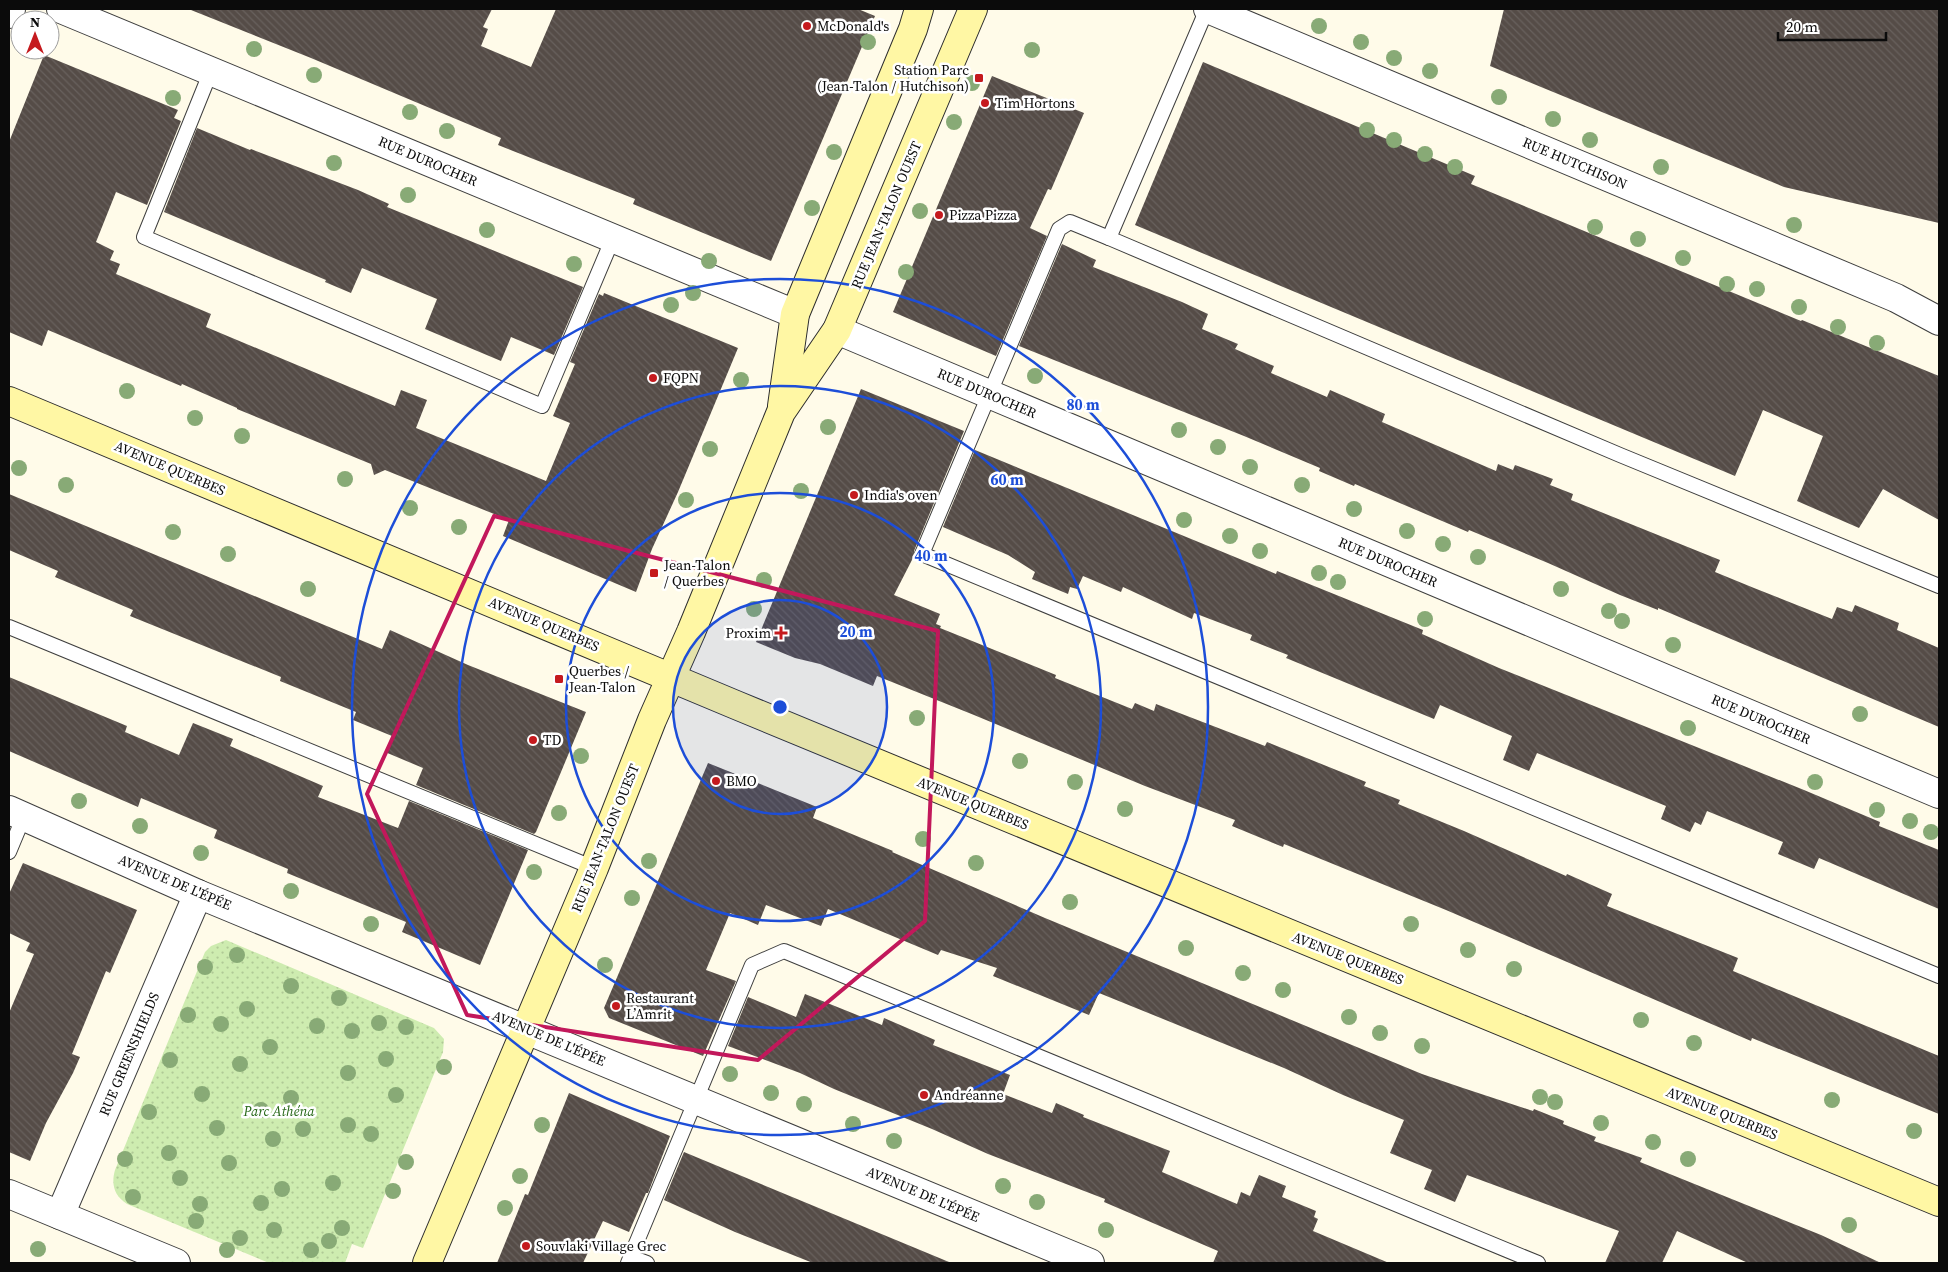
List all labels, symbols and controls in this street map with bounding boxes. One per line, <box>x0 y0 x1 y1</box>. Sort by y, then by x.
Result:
north arrow <box>10 10 60 60</box>
scale bar <box>1778 10 1886 42</box>
text: N <box>30 12 40 32</box>
place label: McDonald's <box>817 16 889 36</box>
text: 20 m <box>1786 16 1818 37</box>
marker: McDonald's <box>801 20 813 32</box>
place label: Station Parc (Jean-Talon / Hutchison) <box>817 60 969 96</box>
marker: Station Parc (Jean-Talon / Hutchison) <box>973 72 985 84</box>
place label: Tim Hortons <box>995 93 1075 113</box>
marker: Tim Hortons <box>979 97 991 109</box>
street label: RUE DUROCHER <box>375 131 481 191</box>
street label: RUE HUTCHISON <box>1520 132 1630 194</box>
street label: RUE JEAN-TALON OUEST <box>846 138 926 292</box>
place label: Pizza Pizza <box>949 205 1018 225</box>
marker: Pizza Pizza <box>933 209 945 221</box>
street label: RUE DUROCHER <box>934 363 1040 423</box>
place label: FQPN <box>663 368 699 388</box>
marker: FQPN <box>647 372 659 384</box>
text: 80 m <box>1066 394 1100 415</box>
street label: AVENUE QUERBES <box>112 436 228 500</box>
text: 60 m <box>990 469 1024 490</box>
place label: India's oven <box>864 485 938 505</box>
marker: India's oven <box>848 489 860 501</box>
street label: RUE DUROCHER <box>1335 532 1441 592</box>
text: 40 m <box>914 545 948 566</box>
place label: Jean-Talon / Querbes <box>663 555 731 591</box>
marker: Jean-Talon / Querbes <box>648 567 660 579</box>
street label: AVENUE QUERBES <box>486 592 602 656</box>
text: 20 m <box>839 621 873 642</box>
place label: Proxim <box>726 623 771 643</box>
marker: Proxim <box>775 627 787 639</box>
place label: Querbes / Jean-Talon <box>568 661 636 697</box>
marker: Querbes / Jean-Talon <box>553 673 565 685</box>
street label: RUE DUROCHER <box>1708 689 1814 749</box>
centre of rings <box>771 698 789 716</box>
place label: TD <box>543 730 561 750</box>
marker: TD <box>527 734 539 746</box>
street label: RUE JEAN-TALON OUEST <box>566 760 644 915</box>
place label: BMO <box>726 771 757 791</box>
street label: AVENUE QUERBES <box>914 772 1032 834</box>
marker: BMO <box>710 775 722 787</box>
street label: AVENUE DE L'ÉPÉE <box>115 849 235 915</box>
street label: AVENUE QUERBES <box>1289 927 1407 989</box>
place label: Restaurant L’Amrit <box>626 988 694 1024</box>
street label: RUE GREENSHIELDS <box>94 989 164 1119</box>
marker: Restaurant L’Amrit <box>610 1000 622 1012</box>
street label: AVENUE DE L'ÉPÉE <box>489 1005 609 1071</box>
street label: AVENUE QUERBES <box>1663 1082 1781 1144</box>
place label: Andréanne <box>934 1085 1004 1105</box>
marker: Andréanne <box>918 1089 930 1101</box>
park label: Parc Athéna <box>242 1101 315 1121</box>
street label: AVENUE DE L'ÉPÉE <box>863 1161 983 1227</box>
place label: Souvlaki Village Grec <box>536 1236 667 1256</box>
marker: Souvlaki Village Grec <box>520 1240 532 1252</box>

